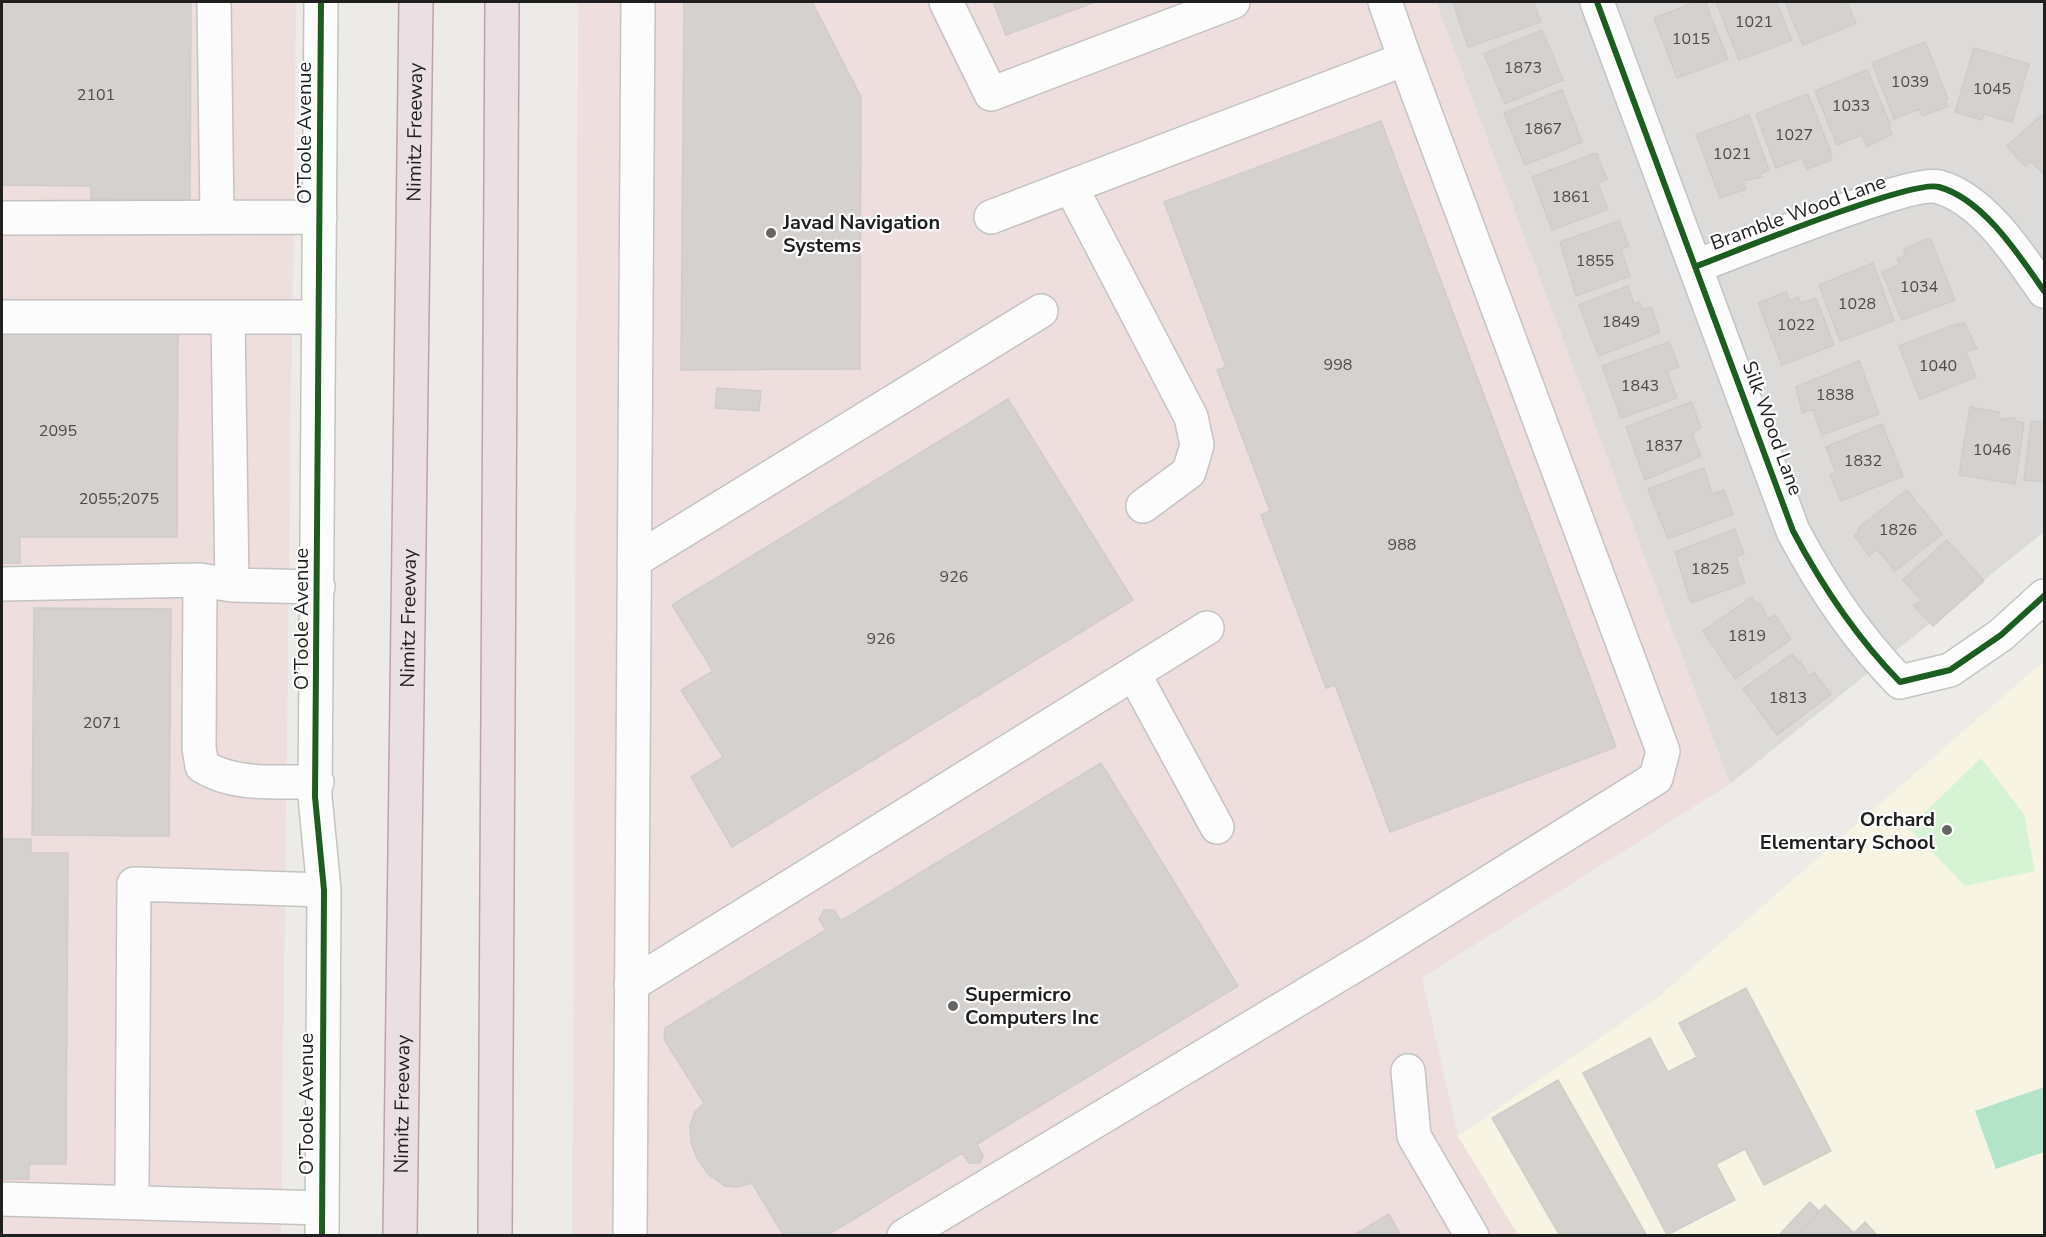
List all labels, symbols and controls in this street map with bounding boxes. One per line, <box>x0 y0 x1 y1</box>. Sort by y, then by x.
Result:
house number: 1021 <box>1735 11 1773 33</box>
house number: 1015 <box>1672 28 1710 50</box>
house number: 1873 <box>1504 57 1542 79</box>
street label: O’Toole Avenue <box>291 62 318 204</box>
street label: Nimitz Freeway <box>400 62 429 202</box>
house number: 1039 <box>1891 71 1929 93</box>
house number: 1045 <box>1973 78 2011 100</box>
house number: 2101 <box>77 84 115 106</box>
house number: 1033 <box>1832 95 1870 117</box>
house number: 1867 <box>1524 118 1562 140</box>
house number: 1027 <box>1775 124 1813 146</box>
house number: 1021 <box>1713 143 1751 165</box>
street label: Bramble Wood Lane <box>1707 168 1890 257</box>
house number: 1861 <box>1552 186 1590 208</box>
place label: Javad Navigation Systems <box>782 209 940 259</box>
marker: Javad Navigation Systems <box>764 226 778 240</box>
house number: 1855 <box>1576 250 1614 272</box>
house number: 1034 <box>1900 276 1939 298</box>
house number: 1028 <box>1838 293 1876 315</box>
house number: 1849 <box>1602 311 1640 333</box>
house number: 1022 <box>1777 314 1815 336</box>
house number: 998 <box>1324 354 1352 376</box>
house number: 1040 <box>1919 355 1957 377</box>
street label: Silk Wood Lane <box>1736 357 1809 499</box>
house number: 1843 <box>1621 375 1659 397</box>
house number: 1838 <box>1816 384 1854 406</box>
house number: 2095 <box>39 420 77 442</box>
house number: 1837 <box>1645 435 1683 457</box>
house number: 1046 <box>1973 439 2011 461</box>
house number: 1832 <box>1844 450 1882 472</box>
house number: 2055;2075 <box>79 488 159 510</box>
house number: 1826 <box>1879 519 1917 541</box>
house number: 988 <box>1388 534 1416 556</box>
street label: O’Toole Avenue <box>288 548 315 690</box>
street label: Nimitz Freeway <box>394 548 423 688</box>
house number: 1825 <box>1691 558 1729 580</box>
house number: 926 <box>940 566 968 588</box>
house number: 1819 <box>1728 625 1766 647</box>
house number: 926 <box>867 628 895 650</box>
house number: 1813 <box>1769 687 1807 709</box>
house number: 2071 <box>83 712 121 734</box>
place label: Orchard Elementary School <box>1760 806 1936 856</box>
marker: Orchard Elementary School <box>1940 823 1954 837</box>
place label: Supermicro Computers Inc <box>965 981 1099 1031</box>
marker: Supermicro Computers Inc <box>946 999 960 1013</box>
street label: O’Toole Avenue <box>293 1033 320 1175</box>
street label: Nimitz Freeway <box>388 1034 417 1174</box>

